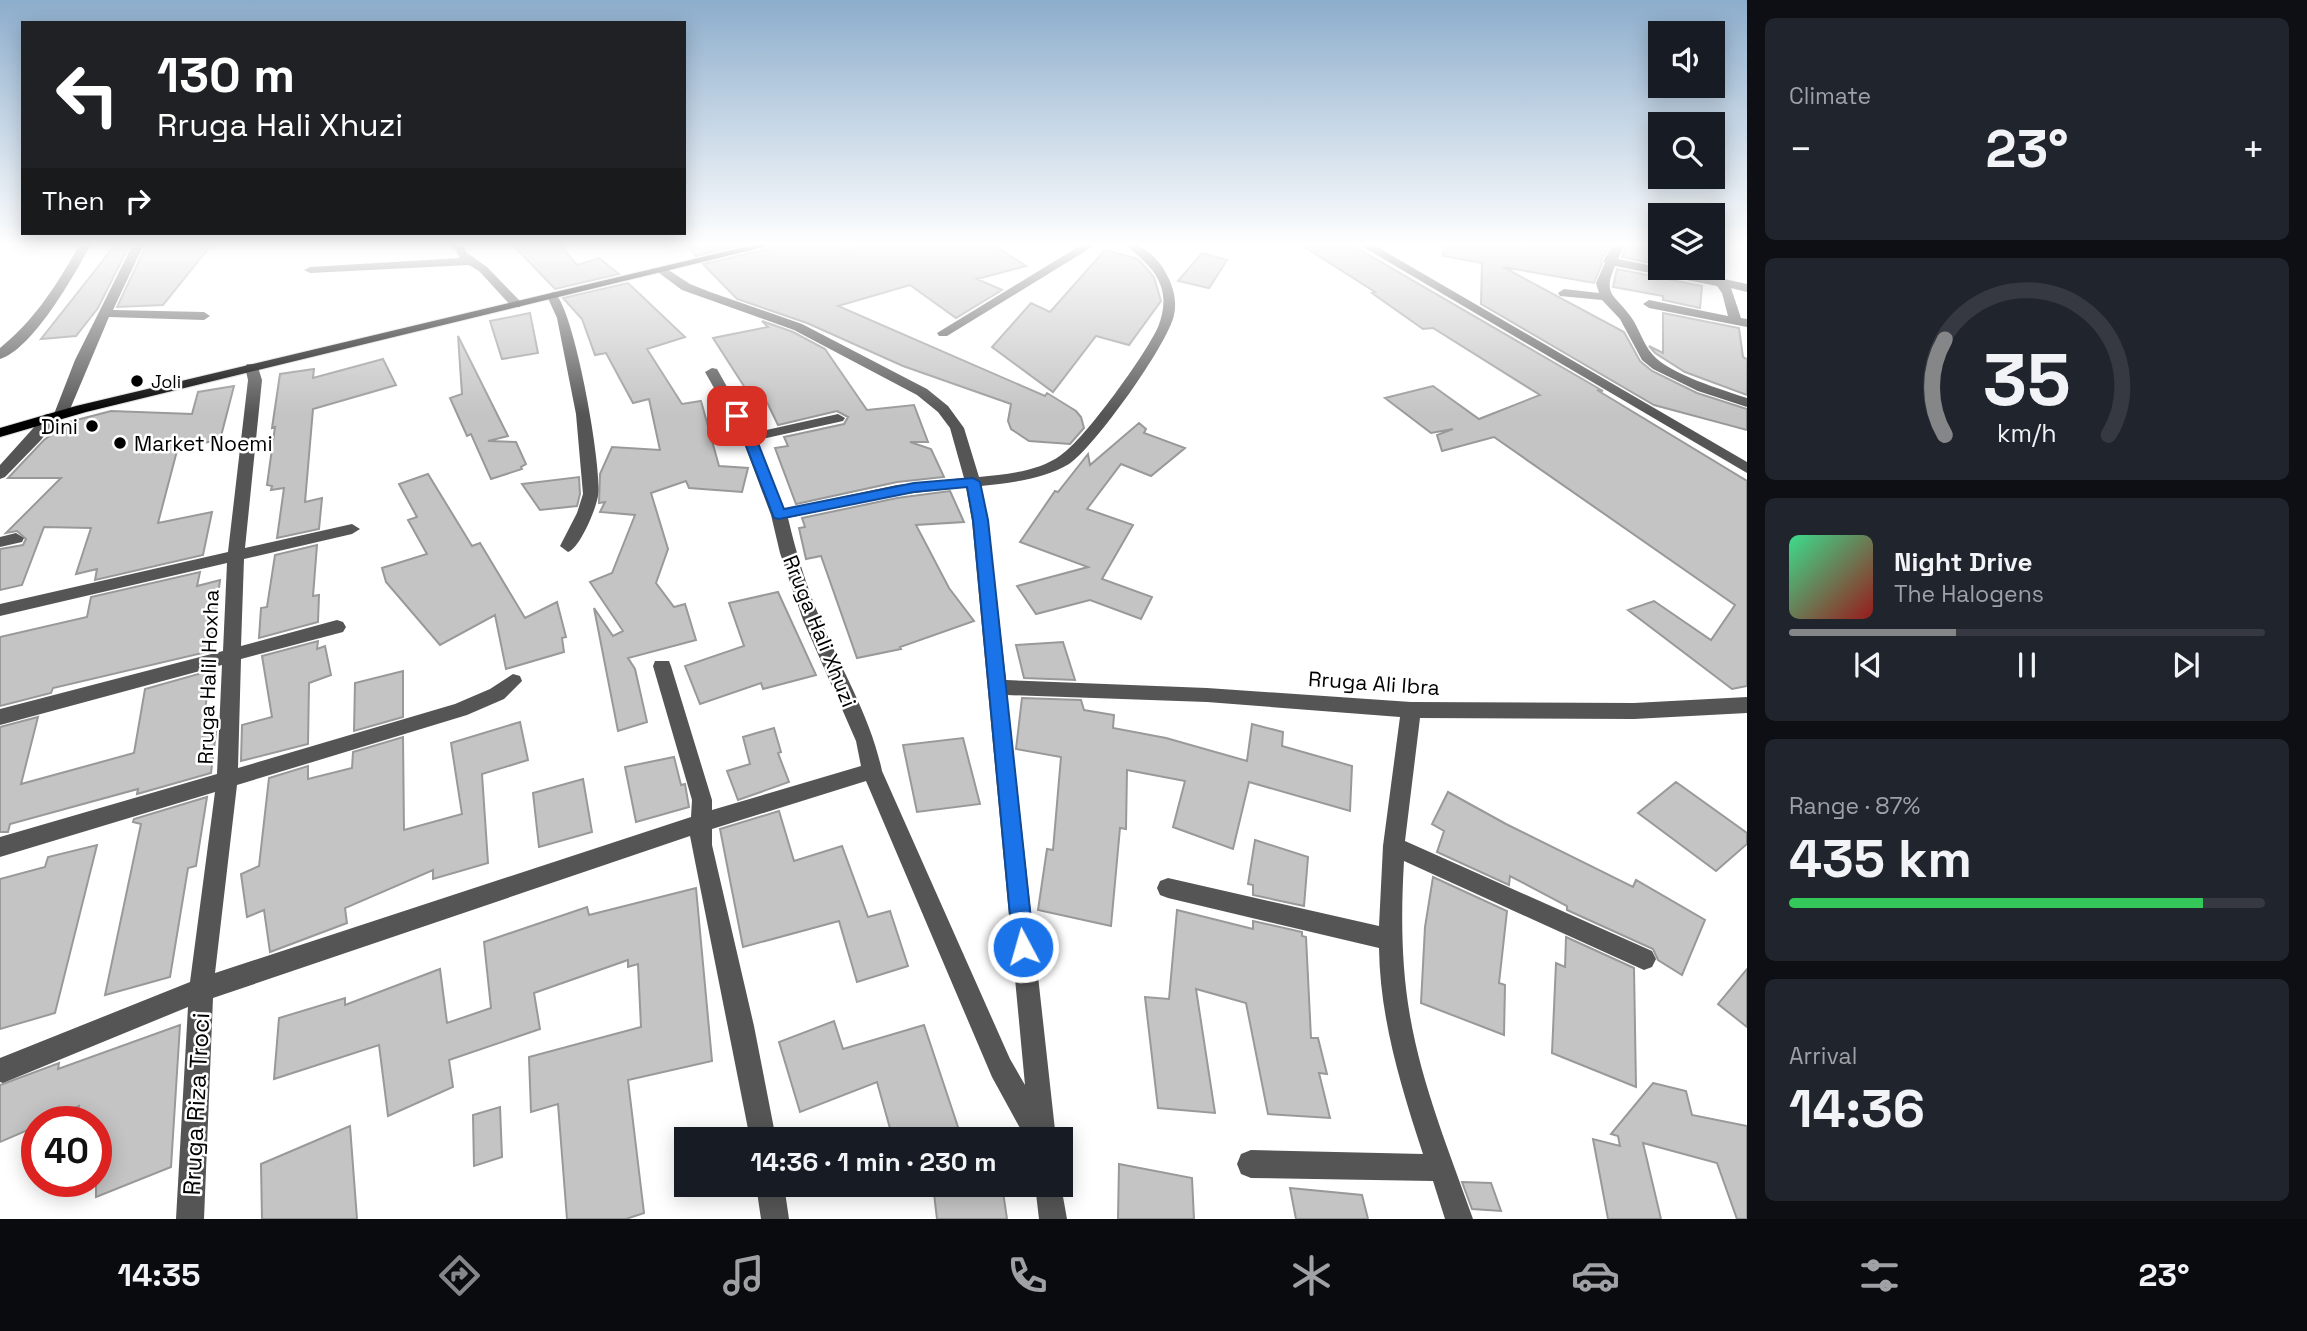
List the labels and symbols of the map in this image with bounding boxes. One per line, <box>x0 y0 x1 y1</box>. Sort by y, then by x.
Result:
place label: Joli <box>151 370 181 393</box>
marker: Joli <box>129 373 145 389</box>
pin <box>707 386 767 446</box>
place label: Dini <box>41 413 78 440</box>
marker: Dini <box>84 418 100 434</box>
place label: Market Noemi <box>134 430 273 457</box>
marker: Market Noemi <box>112 435 128 451</box>
street label: Rruga Hali Xhuzi <box>777 551 863 711</box>
street label: Rruga Halil Hoxha <box>191 589 225 765</box>
street label: Rruga Ali Ibra <box>1307 665 1441 701</box>
position arrow <box>986 910 1060 984</box>
street label: Rruga Riza Troci <box>176 1012 216 1196</box>
speed limit sign: 40 <box>21 1106 112 1197</box>

